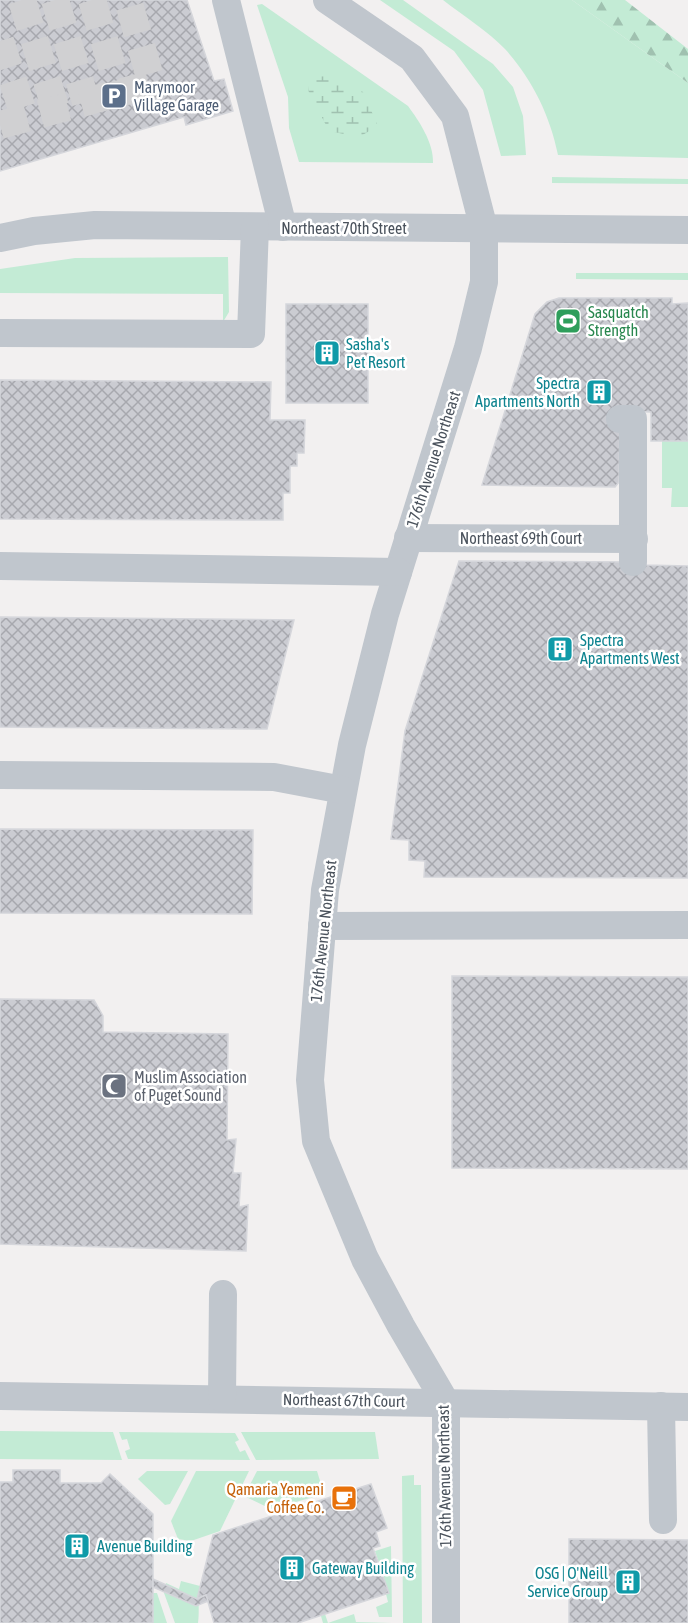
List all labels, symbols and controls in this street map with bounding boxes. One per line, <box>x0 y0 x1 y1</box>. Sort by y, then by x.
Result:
place label: Marymoor Village Garage <box>134 78 219 115</box>
parking icon: Marymoor Village Garage <box>99 81 129 111</box>
street label: Northeast 70th Street <box>281 219 407 237</box>
place label: Sasquatch Strength <box>588 303 649 340</box>
sports icon: Sasquatch Strength <box>553 306 583 336</box>
place label: Sasha's Pet Resort <box>346 335 406 371</box>
building icon: Sasha's Pet Resort <box>312 338 342 368</box>
place label: Spectra Apartments North <box>475 374 580 411</box>
building icon: Spectra Apartments North <box>584 377 614 407</box>
street label: 176th Avenue Northeast <box>402 388 464 530</box>
street label: Northeast 69th Court <box>460 529 583 547</box>
place label: Spectra Apartments West <box>580 631 680 668</box>
building icon: Spectra Apartments West <box>545 634 575 664</box>
street label: 176th Avenue Northeast <box>307 859 339 1003</box>
place label: Muslim Association of Puget Sound <box>134 1068 247 1105</box>
mosque icon: Muslim Association of Puget Sound <box>99 1071 129 1101</box>
street label: Northeast 67th Court <box>283 1390 406 1410</box>
street label: 176th Avenue Northeast <box>434 1404 454 1547</box>
place label: Qamaria Yemeni Coffee Co. <box>227 1480 324 1516</box>
cafe icon: Qamaria Yemeni Coffee Co. <box>329 1483 359 1513</box>
building icon: Avenue Building <box>62 1531 92 1561</box>
place label: Avenue Building <box>97 1537 193 1556</box>
building icon: Gateway Building <box>277 1553 307 1583</box>
place label: Gateway Building <box>312 1559 414 1578</box>
place label: OSG | O'Neill Service Group <box>528 1564 609 1601</box>
building icon: OSG | O'Neill Service Group <box>613 1567 643 1597</box>

